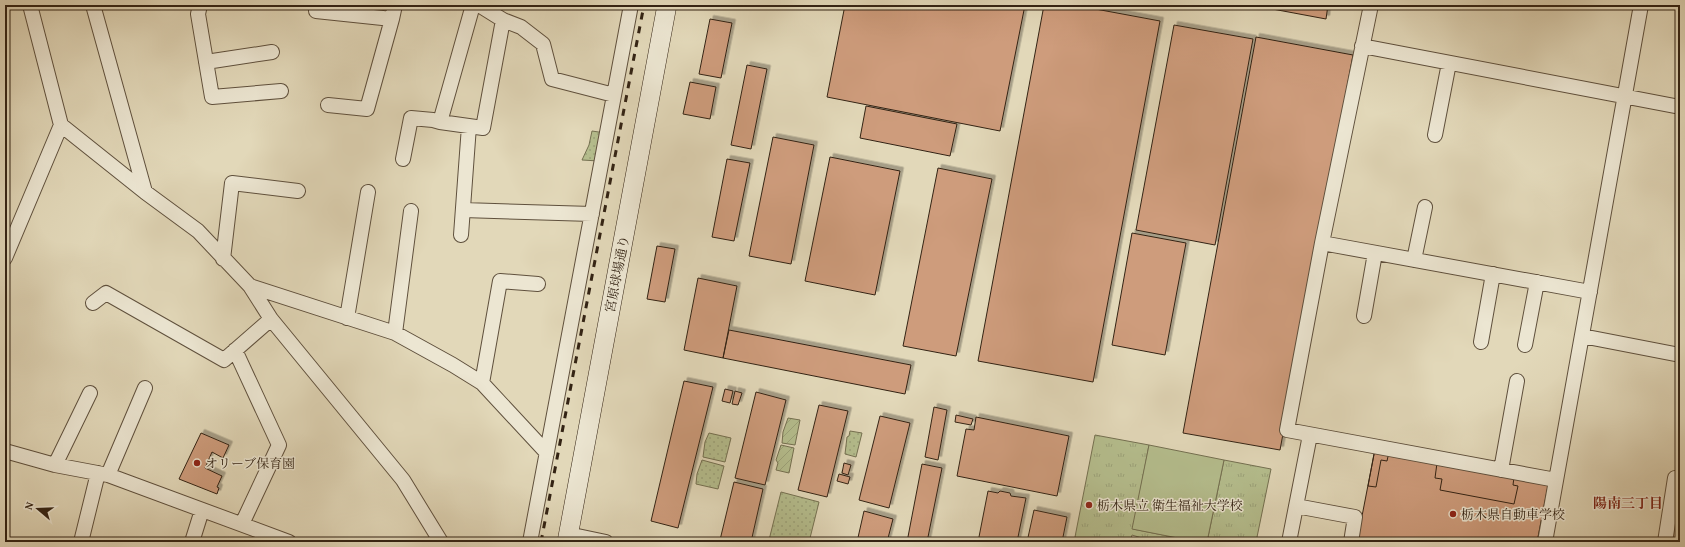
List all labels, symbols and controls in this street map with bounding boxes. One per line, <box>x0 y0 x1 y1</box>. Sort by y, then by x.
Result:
street label: 宮原球場通り <box>600 234 634 314</box>
place label: オリーブ保育園 <box>205 454 295 473</box>
marker: オリーブ保育園 <box>192 458 202 468</box>
north arrow <box>18 489 58 529</box>
district label: 陽南三丁目 <box>1593 493 1663 513</box>
place label: 栃木県立 衛生福祉大学校 <box>1097 496 1243 515</box>
text: N <box>20 499 38 512</box>
marker: 栃木県立 衛生福祉大学校 <box>1084 500 1094 510</box>
place label: 栃木県自動車学校 <box>1461 505 1565 524</box>
marker: 栃木県自動車学校 <box>1448 509 1458 519</box>

